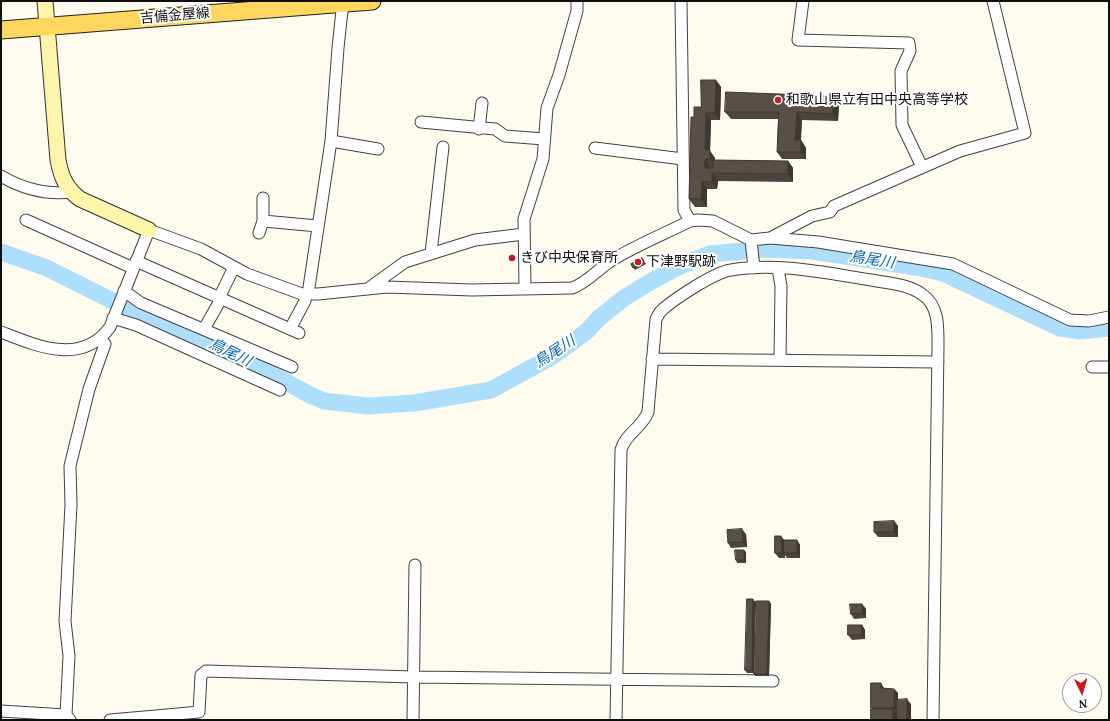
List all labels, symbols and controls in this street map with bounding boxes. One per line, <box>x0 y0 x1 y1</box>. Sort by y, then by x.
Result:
street label: 吉備金屋線 <box>139 5 211 27</box>
place label: 和歌山県立有田中央高等学校 <box>786 92 968 108</box>
marker: 和歌山県立有田中央高等学校 <box>773 95 783 105</box>
water label: 鳥尾川 <box>848 248 896 272</box>
place label: きび中央保育所 <box>520 250 618 266</box>
marker: きび中央保育所 <box>507 253 517 263</box>
place label: 下津野駅跡 <box>646 254 716 270</box>
marker: 下津野駅跡 <box>633 257 643 267</box>
water label: 鳥尾川 <box>531 332 579 372</box>
water label: 鳥尾川 <box>206 335 254 371</box>
north arrow <box>1062 673 1102 713</box>
text: N <box>1078 697 1088 712</box>

